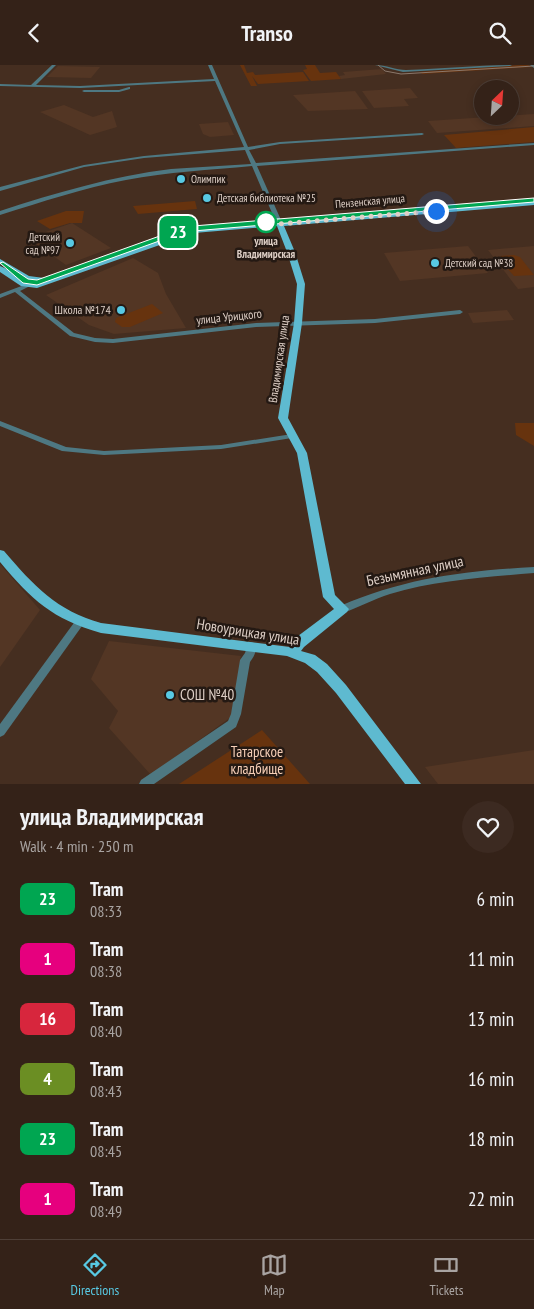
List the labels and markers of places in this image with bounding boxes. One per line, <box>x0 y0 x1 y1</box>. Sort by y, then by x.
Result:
place label: Олимпик <box>191 172 226 186</box>
marker: Олимпик <box>175 173 187 185</box>
place label: Детская библиотека №25 <box>217 191 316 205</box>
marker: Детская библиотека №25 <box>201 192 213 204</box>
marker: улица Владимирская <box>255 211 277 233</box>
place label: Детский сад №97 <box>26 230 60 257</box>
place label: улица Владимирская <box>237 234 296 261</box>
marker: Детский сад №97 <box>64 237 76 249</box>
place label: Детский сад №38 <box>445 256 513 270</box>
marker: Детский сад №38 <box>429 257 441 269</box>
place label: Школа №174 <box>55 302 112 317</box>
marker: Школа №174 <box>115 304 127 316</box>
place label: СОШ №40 <box>180 685 235 704</box>
marker: СОШ №40 <box>164 689 176 701</box>

